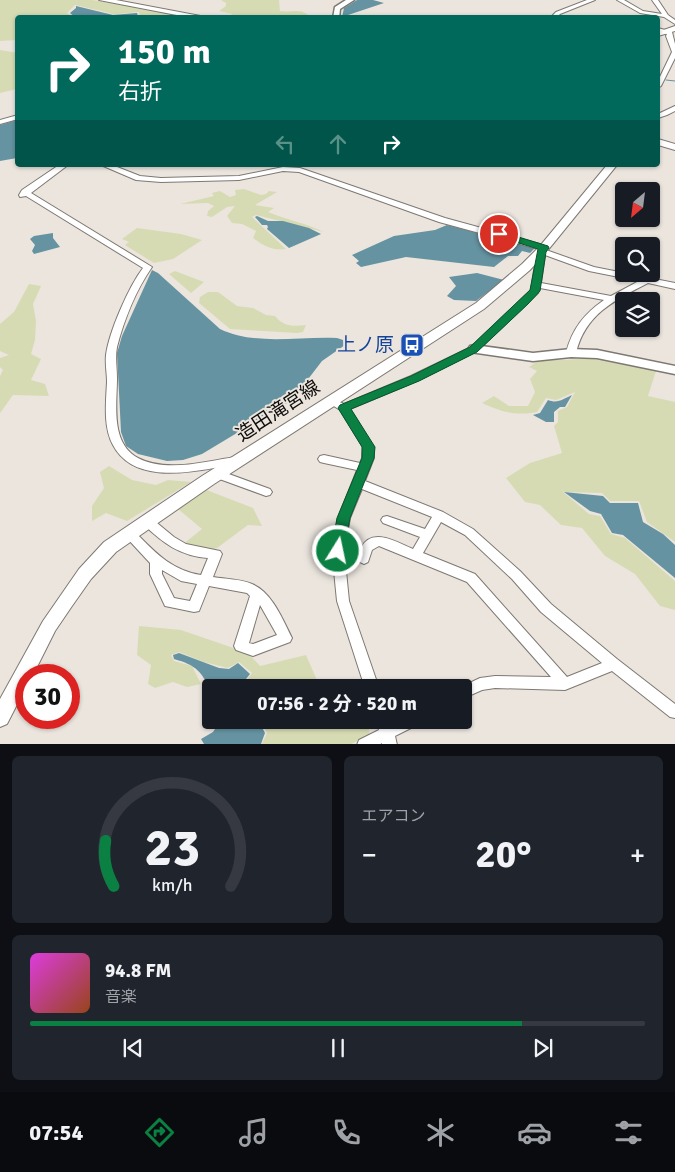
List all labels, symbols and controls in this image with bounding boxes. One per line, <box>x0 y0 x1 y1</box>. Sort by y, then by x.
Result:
text: 150 m <box>118 30 211 73</box>
icon: right <box>35 35 100 100</box>
text: 右折 <box>118 78 162 105</box>
icon: left <box>271 130 299 158</box>
icon: ahead <box>324 130 352 158</box>
icon: right <box>377 130 405 158</box>
north arrow <box>615 182 660 228</box>
map controls <box>615 182 660 337</box>
pin <box>478 213 520 255</box>
icon: arrive <box>485 220 513 248</box>
button: search <box>615 237 660 282</box>
button: layers <box>615 292 660 337</box>
bus stop icon: 上ノ原 <box>399 332 425 358</box>
place label: 上ノ原 <box>337 333 394 357</box>
street label: 造田滝宮線 <box>232 375 324 447</box>
position arrow <box>311 524 363 576</box>
speed limit sign: 30 <box>15 664 80 729</box>
text: 07:56 · 2 分 · 520 m <box>257 692 417 716</box>
text: エアコン <box>362 806 426 826</box>
text: 23 <box>144 816 200 880</box>
text: 20° <box>475 831 531 878</box>
text: − <box>362 838 377 872</box>
text: + <box>630 838 645 872</box>
text: km/h <box>152 874 192 896</box>
text: 94.8 FM <box>105 959 171 983</box>
text: 音楽 <box>105 987 137 1007</box>
icon: previous <box>119 1034 147 1062</box>
icon: pause <box>324 1034 352 1062</box>
icon: next <box>529 1034 557 1062</box>
icon: directions <box>142 1115 177 1150</box>
icon: music <box>236 1115 271 1150</box>
icon: phone <box>329 1115 364 1150</box>
icon: climate <box>423 1115 458 1150</box>
icon: car <box>517 1115 552 1150</box>
icon: filters <box>611 1115 646 1150</box>
text: 07:54 <box>29 1119 83 1146</box>

